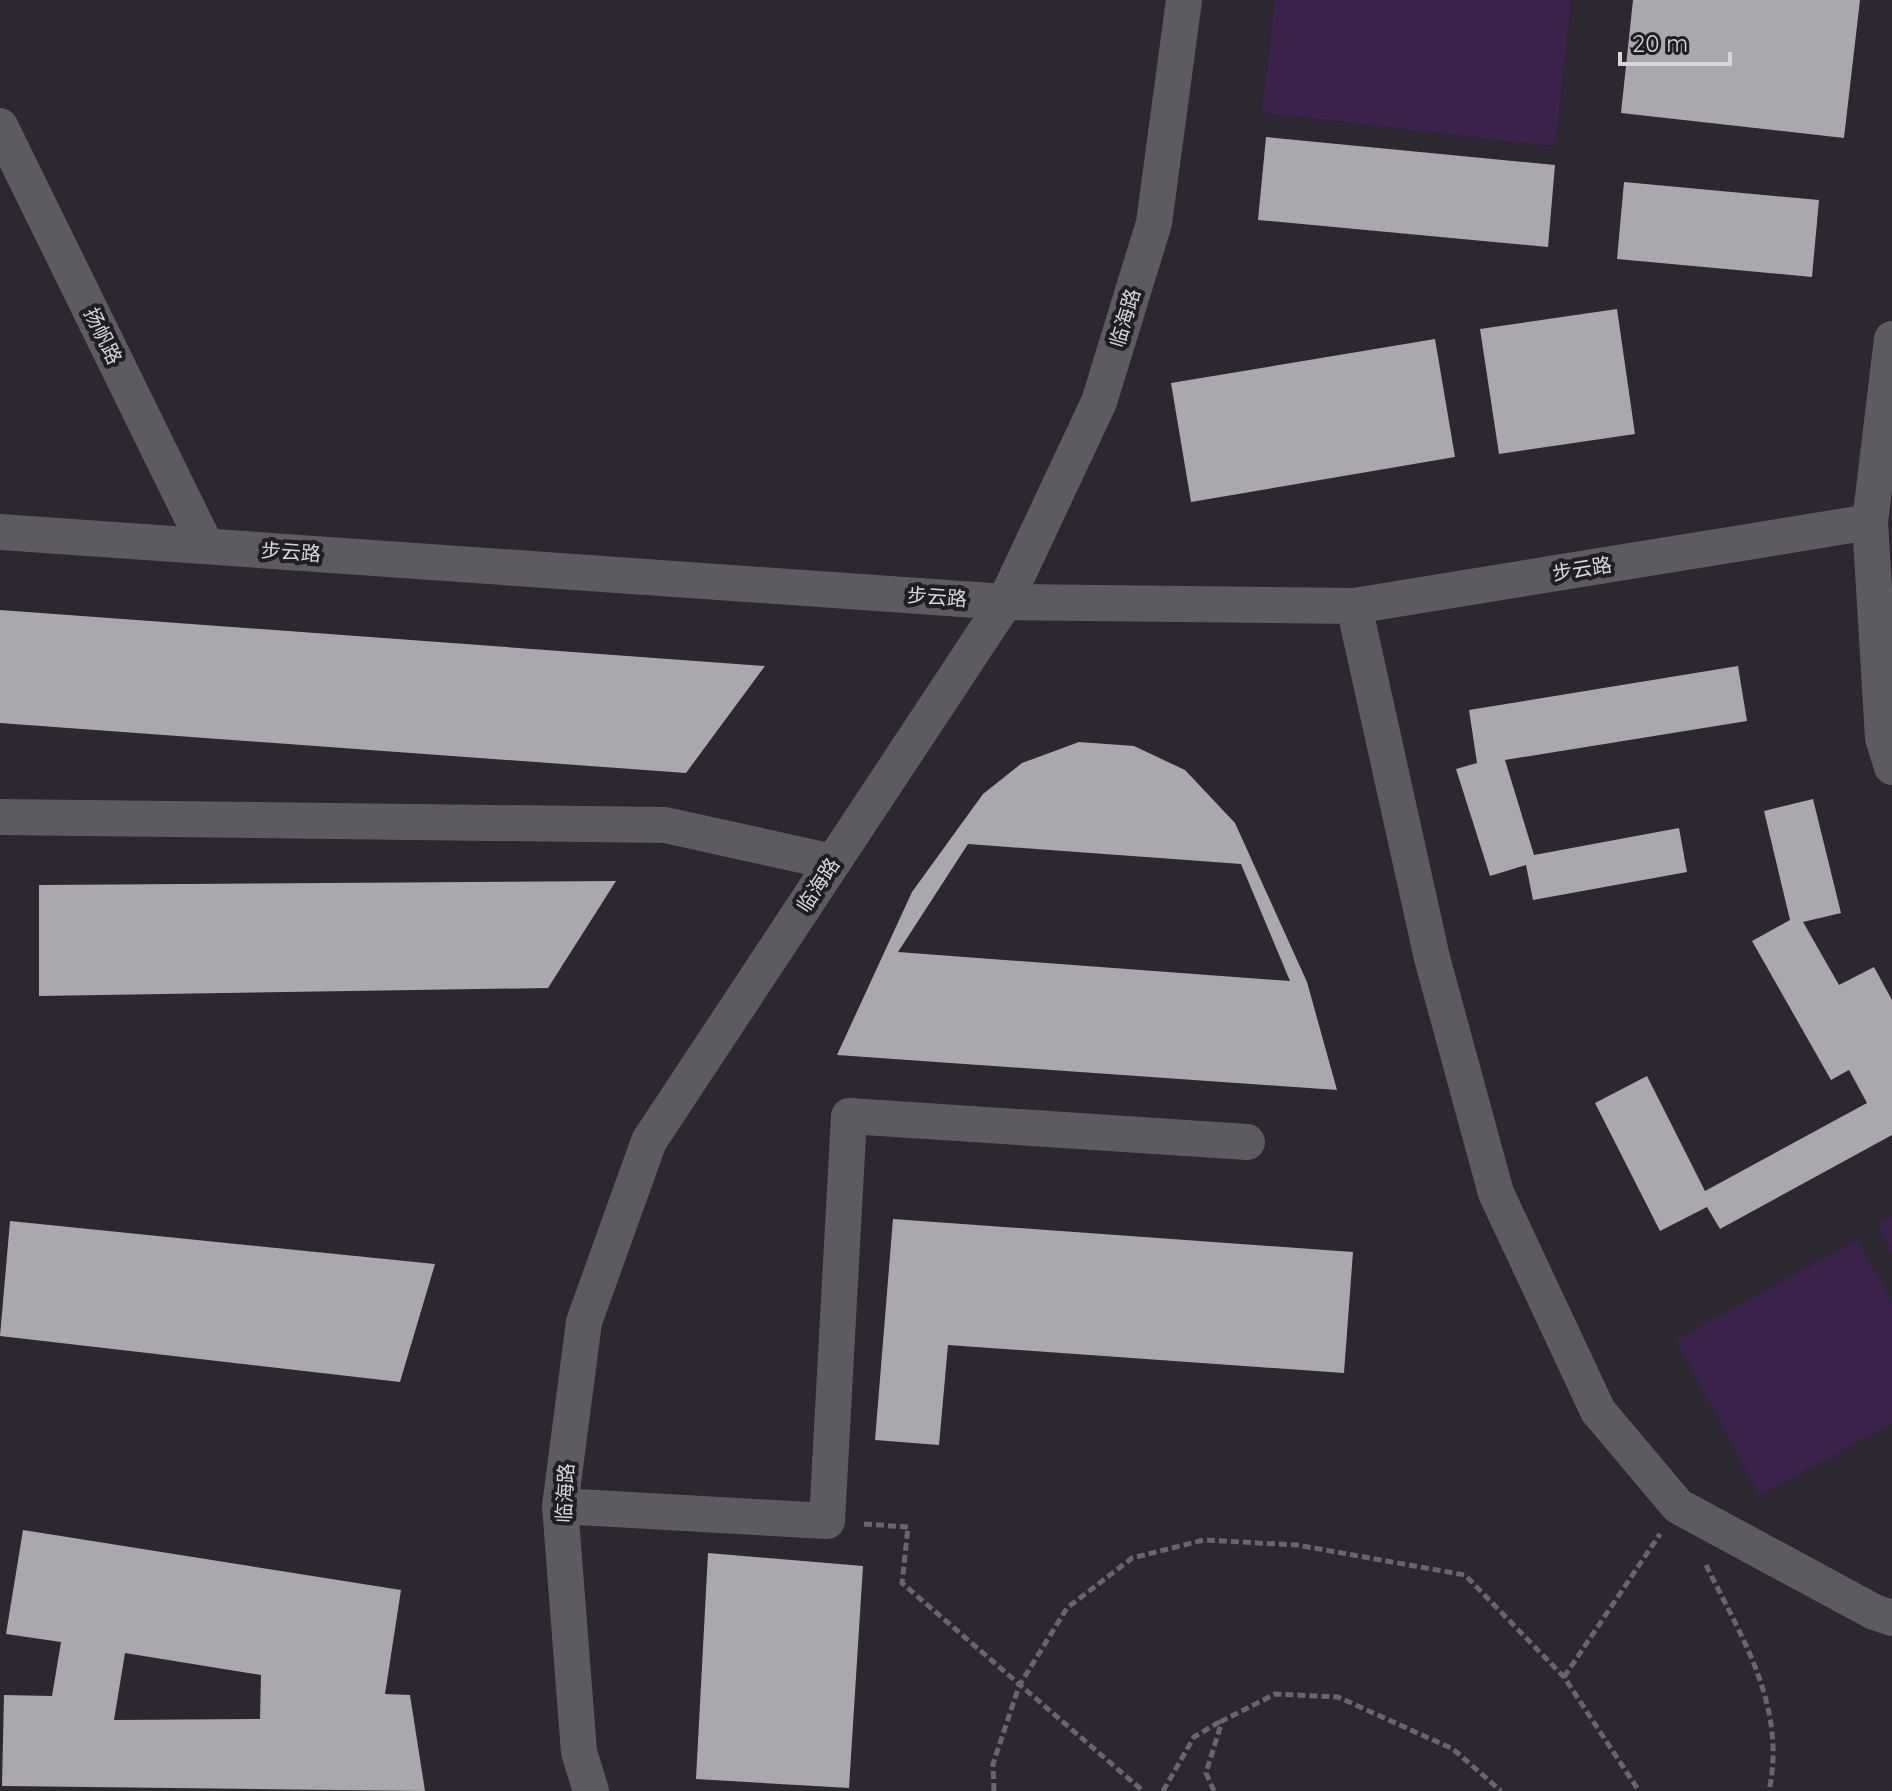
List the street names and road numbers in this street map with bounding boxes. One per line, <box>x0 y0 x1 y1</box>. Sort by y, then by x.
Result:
street label: 临海路 <box>1104 286 1145 350</box>
street label: 扬帆路 <box>79 303 128 368</box>
street label: 步云路 <box>260 537 322 566</box>
street label: 步云路 <box>1550 551 1614 586</box>
street label: 步云路 <box>906 582 968 611</box>
street label: 临海路 <box>791 853 844 917</box>
street label: 临海路 <box>550 1462 579 1524</box>

